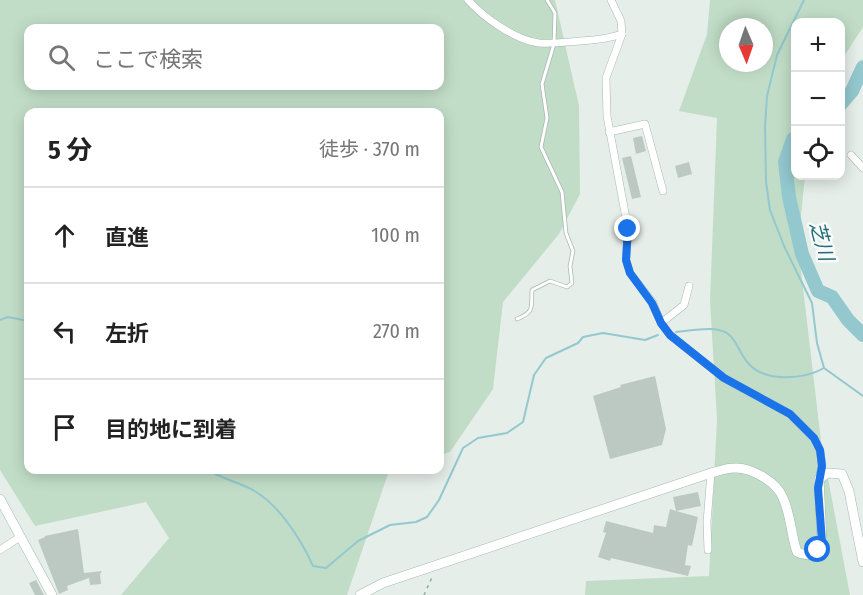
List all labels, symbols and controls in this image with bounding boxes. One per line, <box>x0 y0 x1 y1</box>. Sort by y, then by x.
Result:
north arrow <box>719 18 773 72</box>
map controls <box>791 18 845 180</box>
button: + <box>791 18 845 72</box>
search box <box>24 24 444 90</box>
icon: search <box>45 41 78 74</box>
text: ここで検索 <box>93 46 203 73</box>
button: − <box>791 72 845 126</box>
button: locate <box>791 126 845 180</box>
text: 5 分 <box>48 135 92 166</box>
text: 徒歩 · 370 m <box>319 137 420 161</box>
route end <box>614 215 640 241</box>
icon: ahead <box>48 219 81 252</box>
water label: 芝川 <box>805 219 839 265</box>
text: 100 m <box>371 223 420 247</box>
text: 直進 <box>105 224 149 251</box>
icon: left <box>48 315 81 348</box>
text: 270 m <box>373 319 420 343</box>
text: 左折 <box>105 320 149 347</box>
icon: arrive <box>48 411 81 444</box>
text: 目的地に到着 <box>105 416 237 443</box>
route start <box>804 536 830 562</box>

